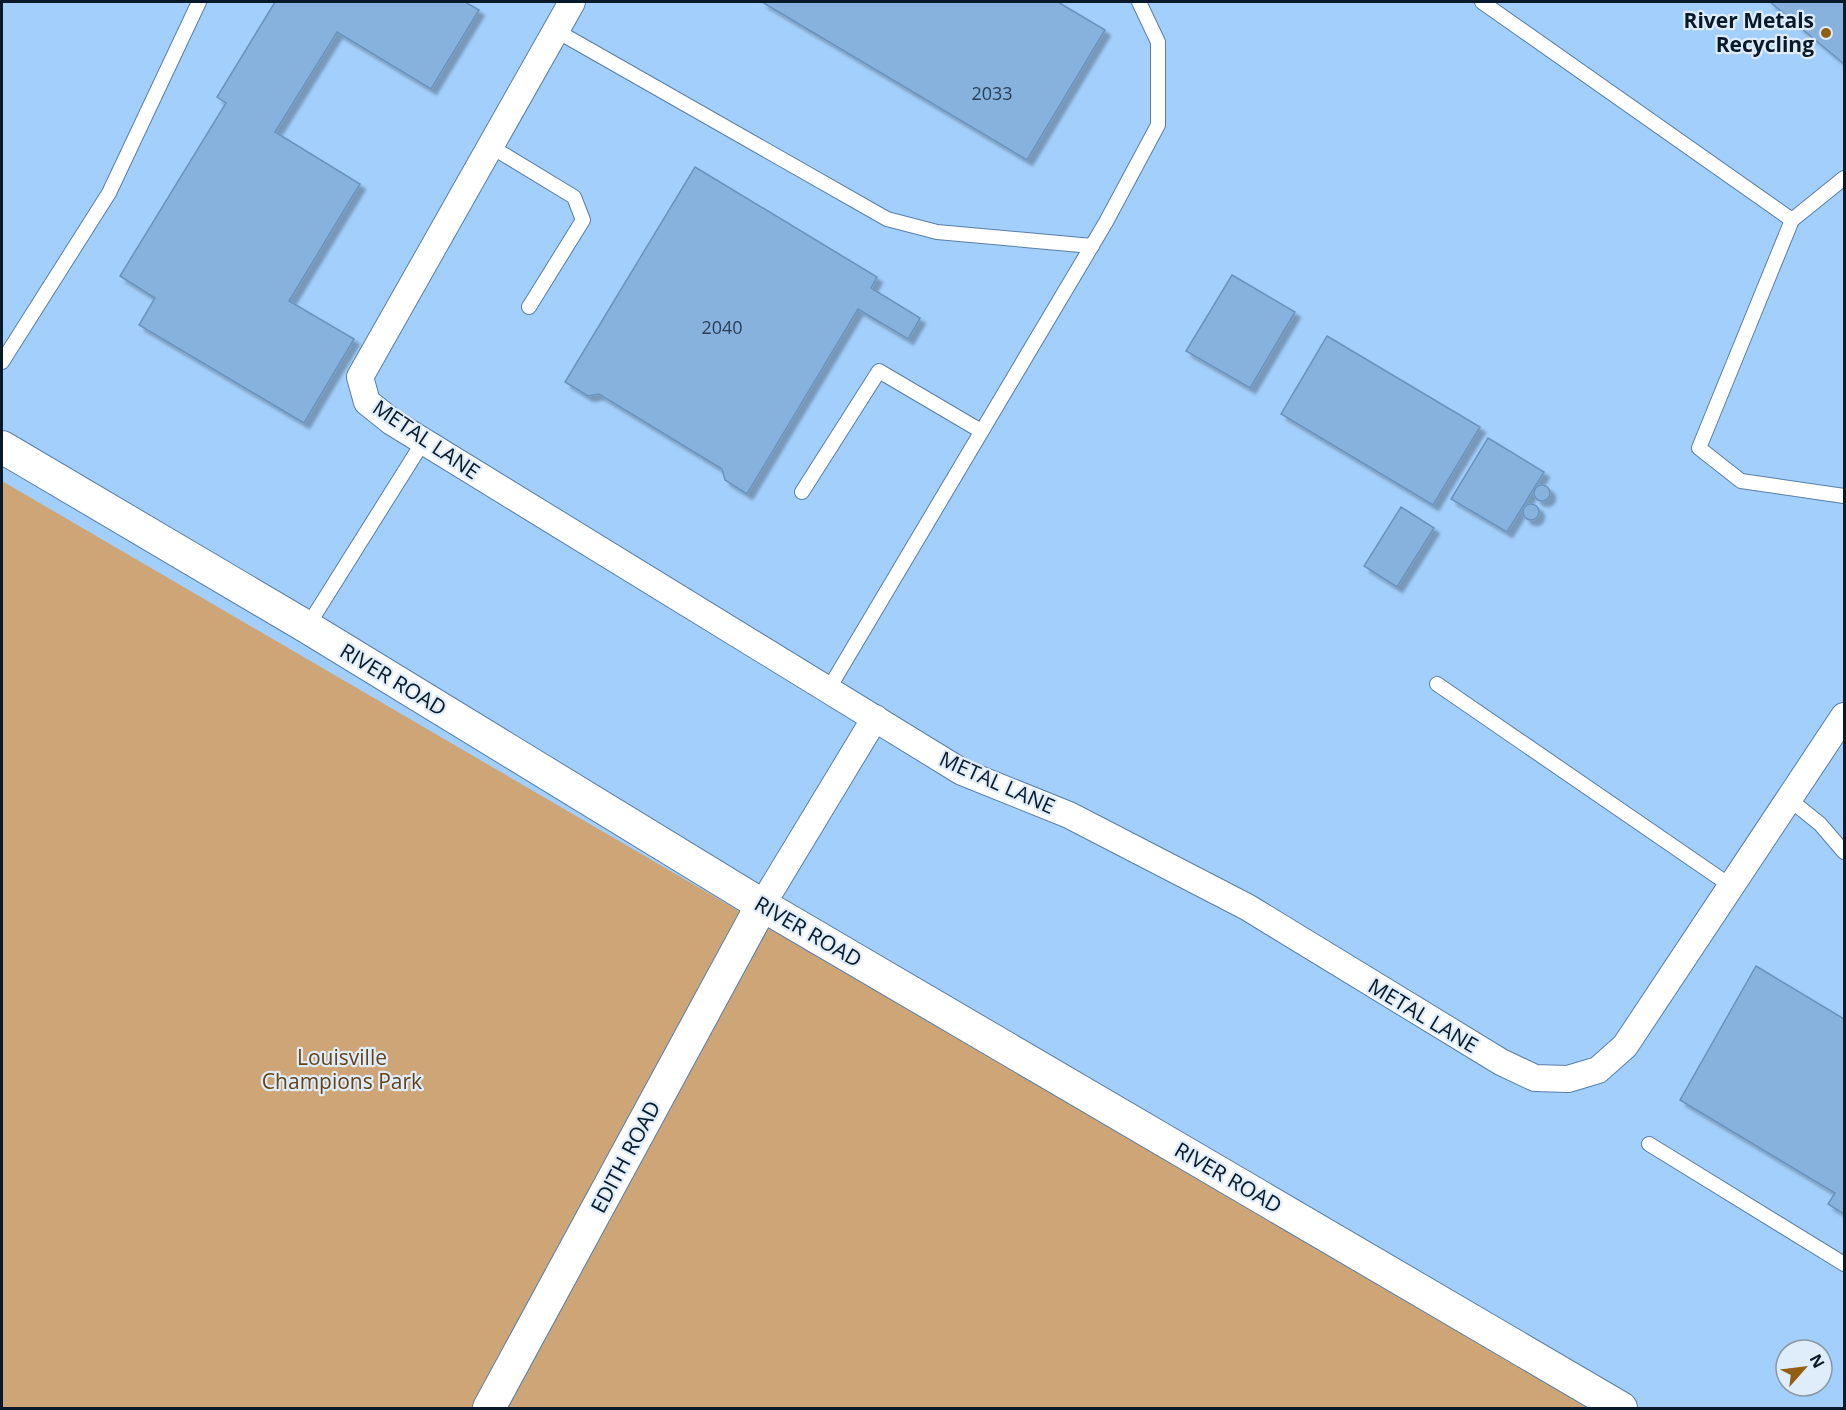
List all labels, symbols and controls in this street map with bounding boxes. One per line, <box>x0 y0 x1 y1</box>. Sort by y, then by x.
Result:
place label: River Metals Recycling <box>1684 6 1814 58</box>
marker: River Metals Recycling <box>1819 26 1833 40</box>
house number: 2033 <box>971 81 1013 105</box>
house number: 2040 <box>701 315 743 339</box>
street label: METAL LANE <box>368 393 486 485</box>
street label: RIVER ROAD <box>335 636 452 722</box>
street label: METAL LANE <box>935 744 1060 820</box>
street label: RIVER ROAD <box>750 889 867 973</box>
street label: METAL LANE <box>1363 971 1484 1059</box>
park label: Louisville Champions Park <box>262 1043 422 1095</box>
street label: EDITH ROAD <box>584 1096 666 1217</box>
street label: RIVER ROAD <box>1170 1135 1287 1219</box>
north arrow <box>1774 1338 1834 1398</box>
text: N <box>1804 1350 1830 1372</box>

